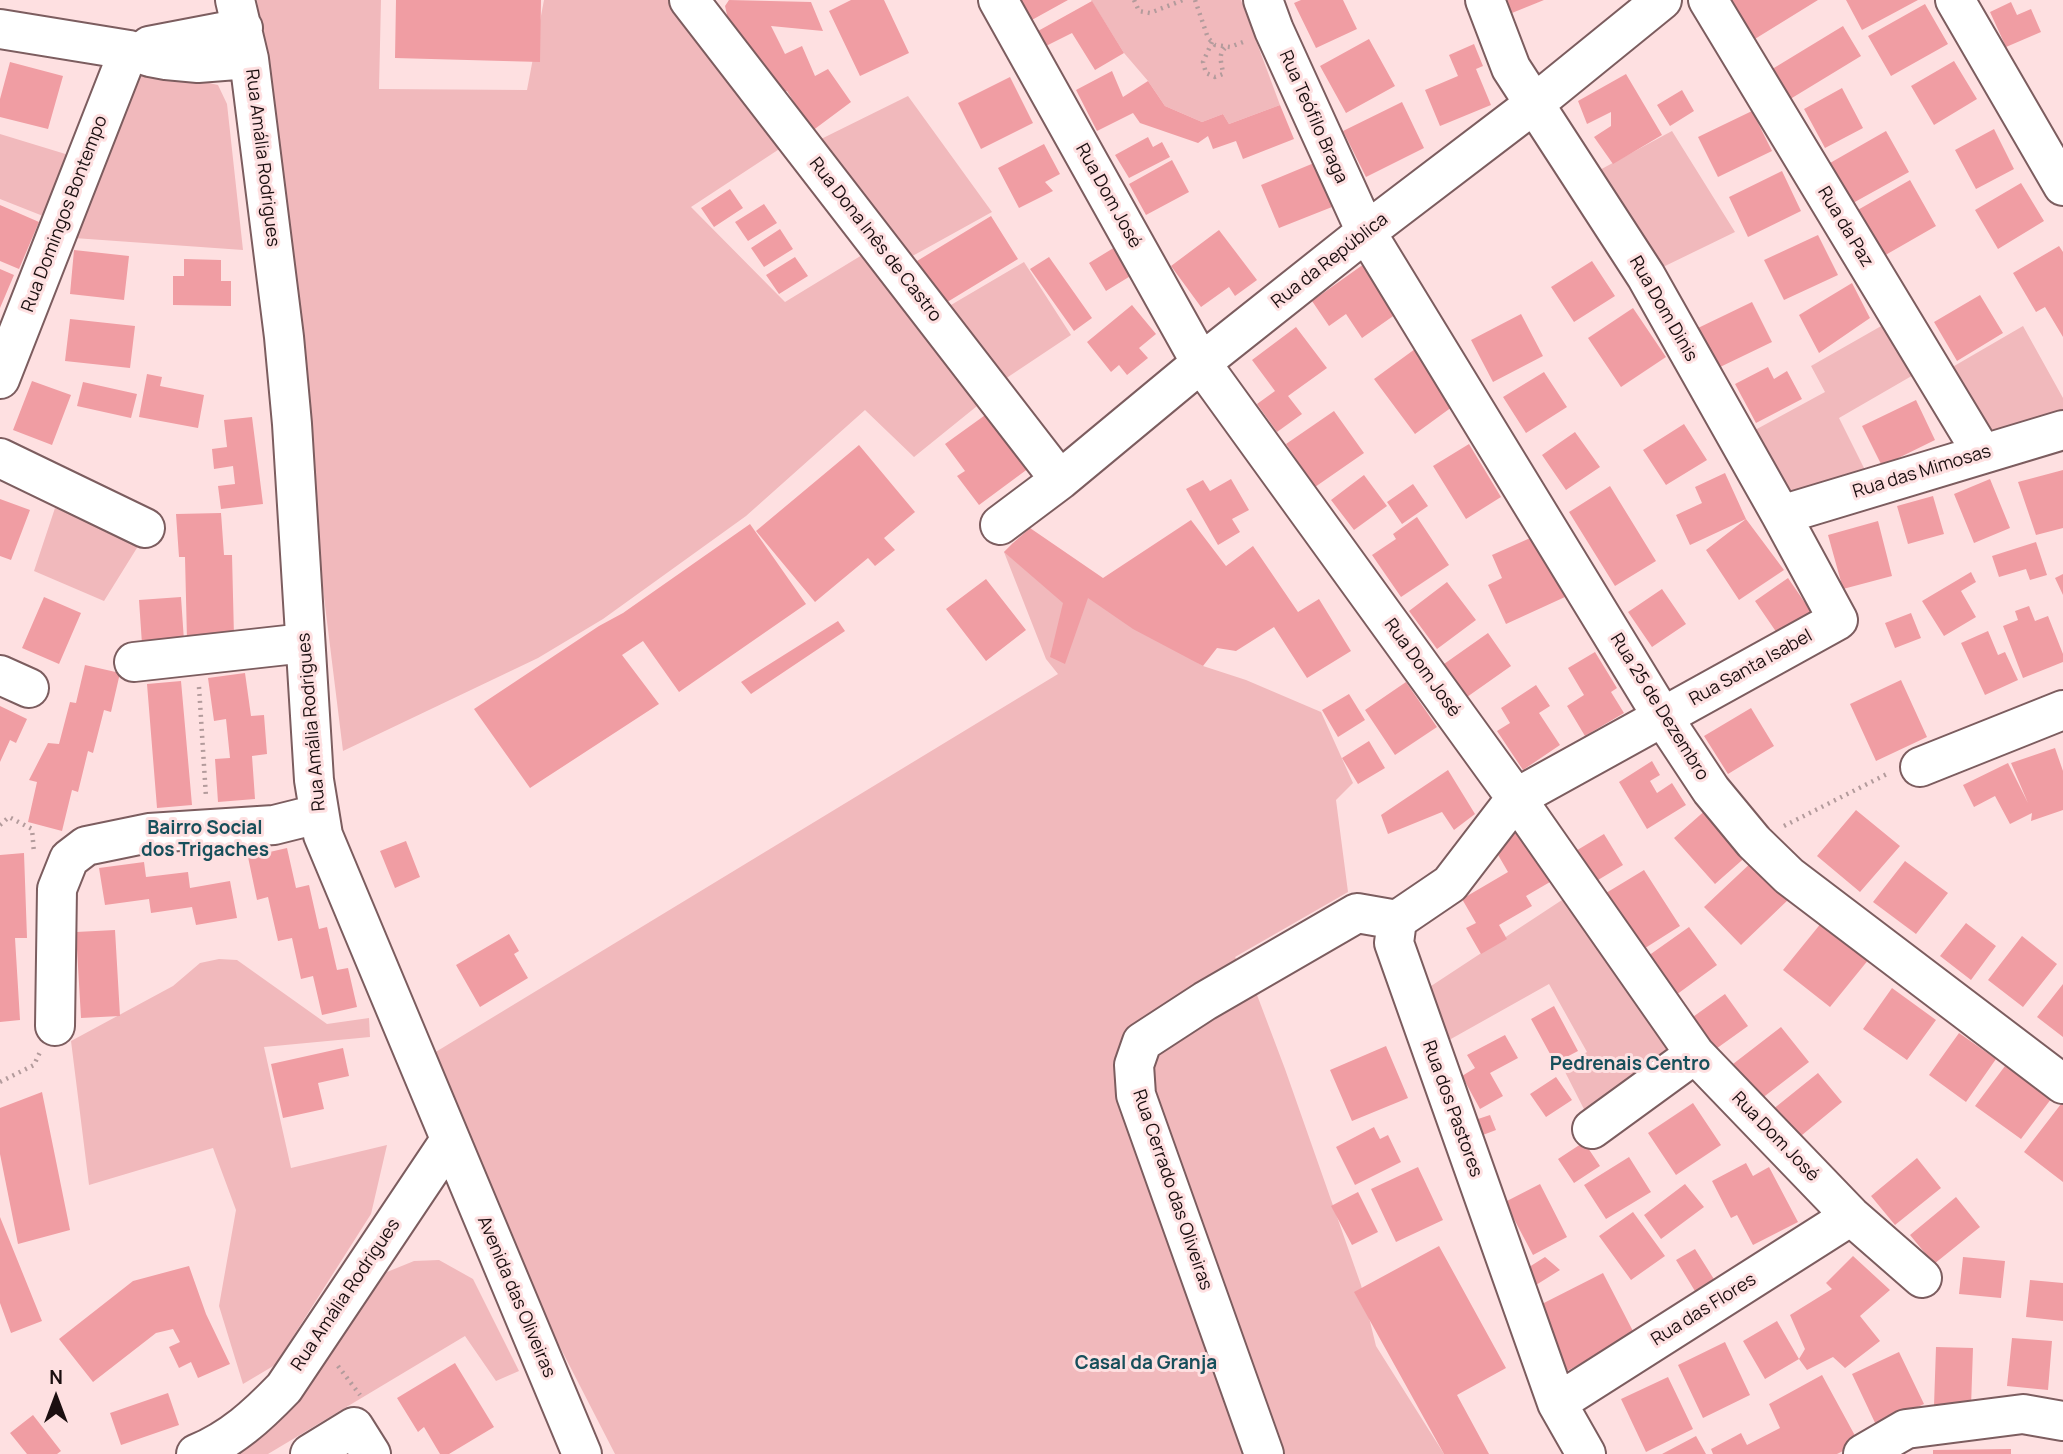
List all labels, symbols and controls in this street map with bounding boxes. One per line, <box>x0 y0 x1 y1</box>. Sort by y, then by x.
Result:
street label: Rua Teófilo Braga <box>1274 47 1352 187</box>
street label: Rua Amália Rodrigues <box>240 68 284 248</box>
street label: Rua Domingos Bontempo <box>17 113 113 315</box>
street label: Rua Dom José <box>1070 140 1146 252</box>
street label: Rua Dona Inês de Castro <box>804 154 946 326</box>
street label: Rua da Paz <box>1813 183 1877 271</box>
street label: Rua da República <box>1267 209 1393 313</box>
street label: Rua Dom Dinis <box>1624 253 1702 365</box>
street label: Rua das Mimosas <box>1850 441 1994 503</box>
street label: Rua Dom José <box>1379 615 1465 721</box>
street label: Rua Santa Isabel <box>1686 625 1816 711</box>
street label: Rua 25 de Dezembro <box>1605 630 1713 784</box>
street label: Rua Amália Rodrigues <box>293 632 331 812</box>
district label: Bairro Social dos Trigaches <box>141 818 269 862</box>
street label: Rua dos Pastores <box>1417 1038 1487 1180</box>
district label: Pedrenais Centro <box>1550 1054 1710 1076</box>
street label: Rua Cerrado das Oliveiras <box>1127 1087 1217 1293</box>
street label: Rua Dom José <box>1727 1088 1823 1186</box>
street label: Avenida das Oliveiras <box>472 1213 560 1381</box>
street label: Rua Amália Rodrigues <box>287 1215 405 1375</box>
street label: Rua das Flores <box>1648 1269 1760 1351</box>
district label: Casal da Granja <box>1075 1353 1217 1375</box>
north arrow <box>21 1363 91 1433</box>
text: N <box>49 1364 63 1390</box>

